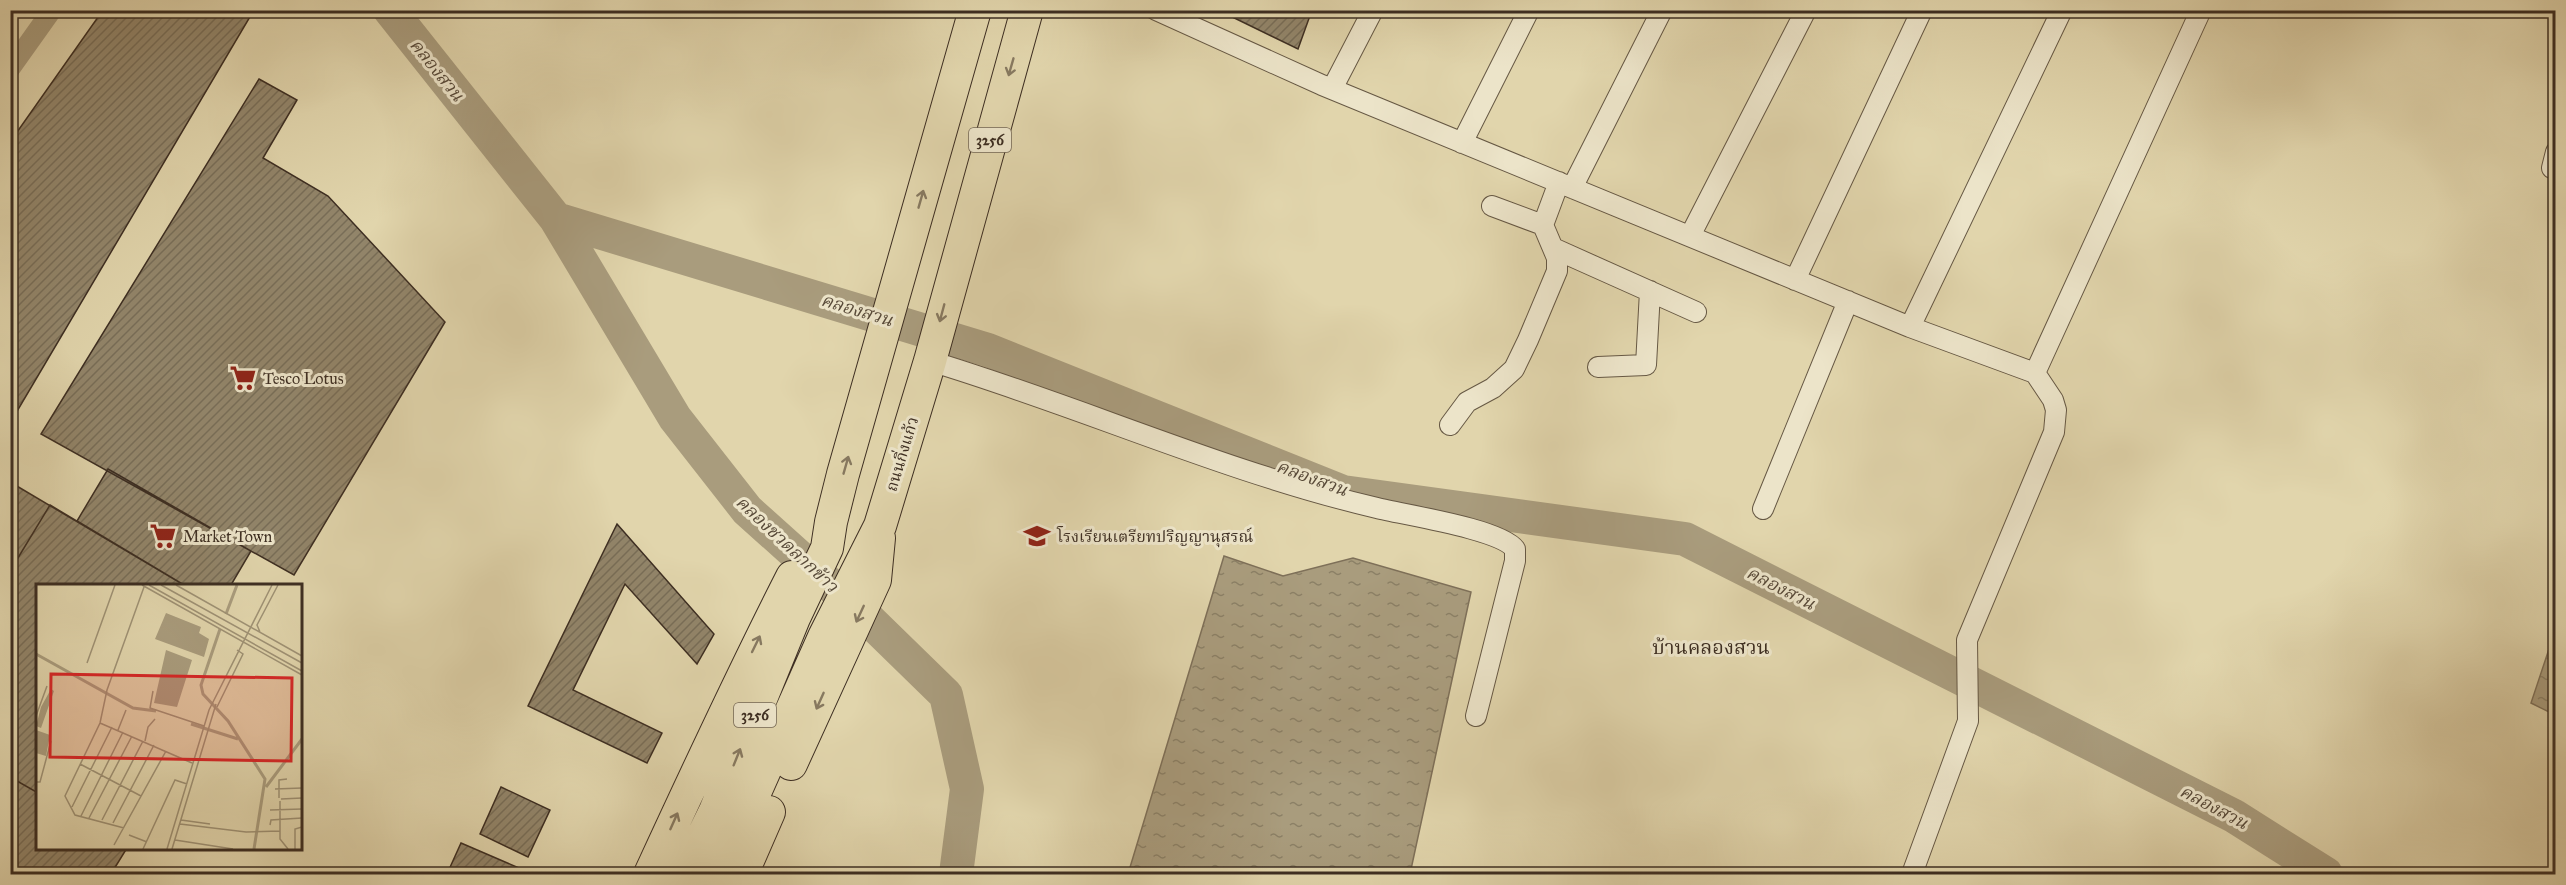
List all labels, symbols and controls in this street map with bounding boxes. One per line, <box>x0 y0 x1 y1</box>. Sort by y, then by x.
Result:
water label: คลองสวน <box>405 34 469 106</box>
one-way arrow <box>1004 57 1016 76</box>
road number: 3256 <box>969 128 1011 152</box>
one-way arrow <box>916 190 927 209</box>
water label: คลองสวน <box>818 289 896 331</box>
one-way arrow <box>936 303 947 322</box>
supermarket icon: Tesco Lotus <box>228 363 258 393</box>
place label: Tesco Lotus <box>263 369 344 388</box>
street label: ถนนกิ่งแก้ว <box>880 414 922 494</box>
water label: คลองสวน <box>1274 455 1351 501</box>
one-way arrow <box>841 456 852 475</box>
water label: คลองชวดลากข้าว <box>731 491 843 597</box>
supermarket icon: Market Town <box>148 521 178 551</box>
school or university icon: โรงเรียนเตรียทปริญญานุสรณ์ <box>1022 521 1052 551</box>
place label: โรงเรียนเตรียทปริญญานุสรณ์ <box>1056 526 1253 548</box>
place label: Market Town <box>183 527 272 546</box>
water label: คลองสวน <box>1743 561 1819 615</box>
inset map <box>36 584 302 849</box>
one-way arrow <box>853 604 865 622</box>
district label: บ้านคลองสวน <box>1652 635 1770 659</box>
one-way arrow <box>751 636 763 654</box>
one-way arrow <box>814 691 825 709</box>
road number: 3256 <box>734 703 776 727</box>
one-way arrow <box>732 748 743 767</box>
water label: คลองสวน <box>2176 780 2252 834</box>
one-way arrow <box>669 813 681 831</box>

